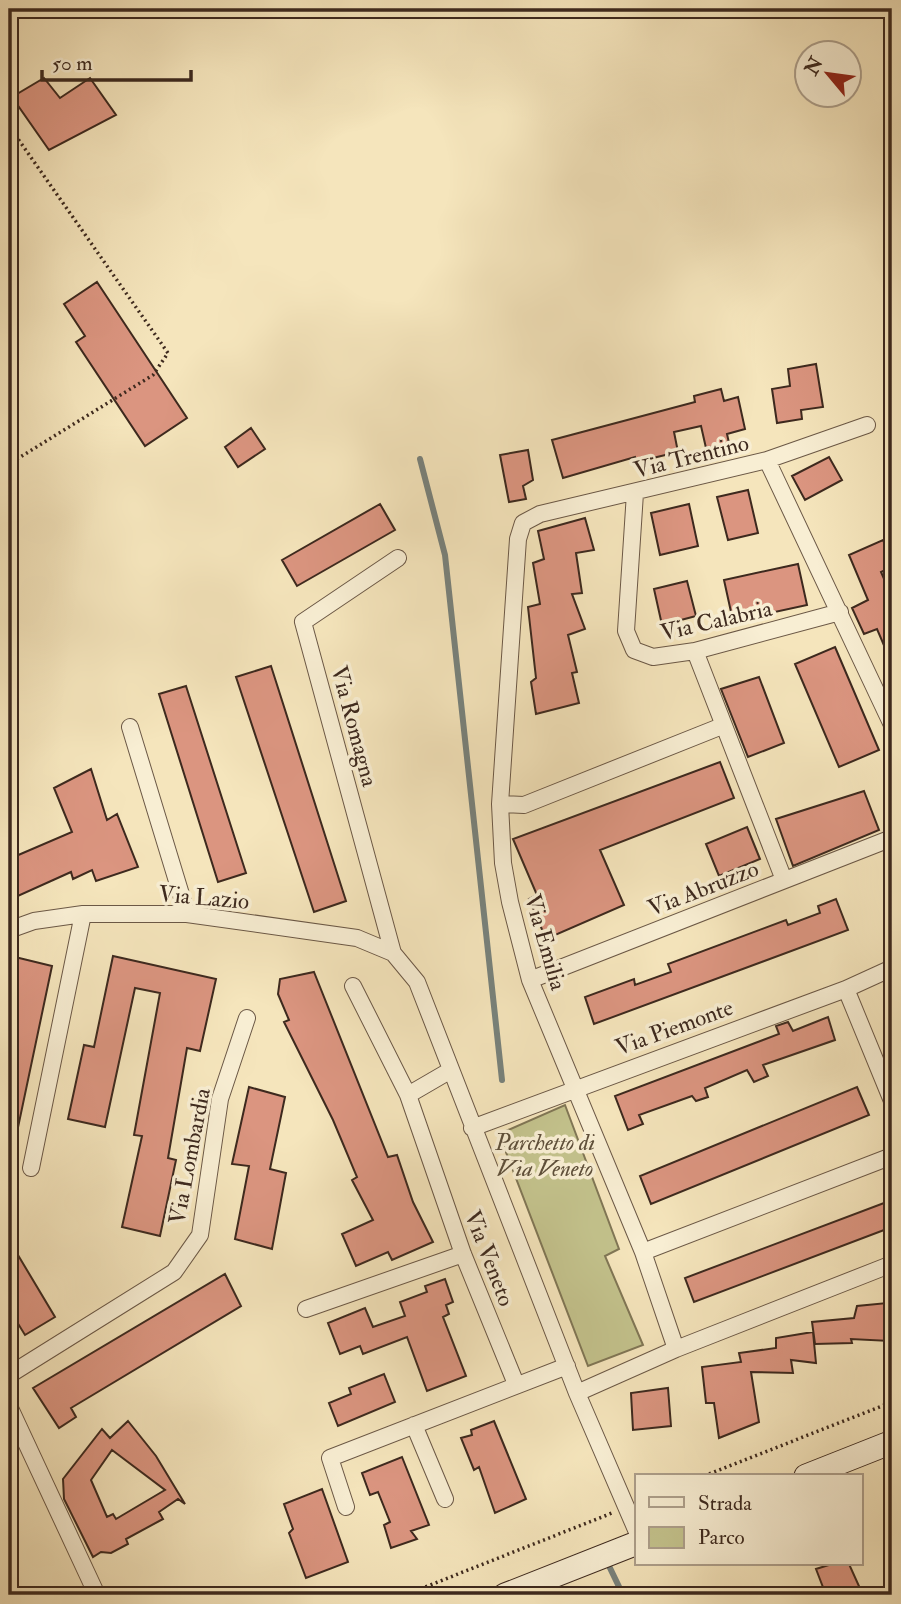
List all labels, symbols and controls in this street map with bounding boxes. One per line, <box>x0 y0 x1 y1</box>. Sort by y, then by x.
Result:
scale bar <box>42 38 191 82</box>
north arrow <box>792 38 862 108</box>
text: 50 m <box>52 50 93 77</box>
text: N <box>799 52 829 80</box>
street label: Via Trentino <box>631 428 752 485</box>
street label: Via Calabria <box>658 593 775 647</box>
street label: Via Romagna <box>324 663 385 790</box>
street label: Via Abruzzo <box>644 854 763 923</box>
street label: Via Lazio <box>157 879 251 916</box>
street label: Via Emilia <box>518 891 573 994</box>
street label: Via Piemonte <box>611 993 737 1062</box>
street label: Via Lombardia <box>162 1085 217 1227</box>
park label: Parchetto di Via Veneto <box>494 1128 595 1183</box>
street label: Via Veneto <box>458 1206 521 1310</box>
legend <box>635 1474 862 1566</box>
text: Strada <box>698 1490 752 1517</box>
text: Parco <box>698 1524 745 1551</box>

